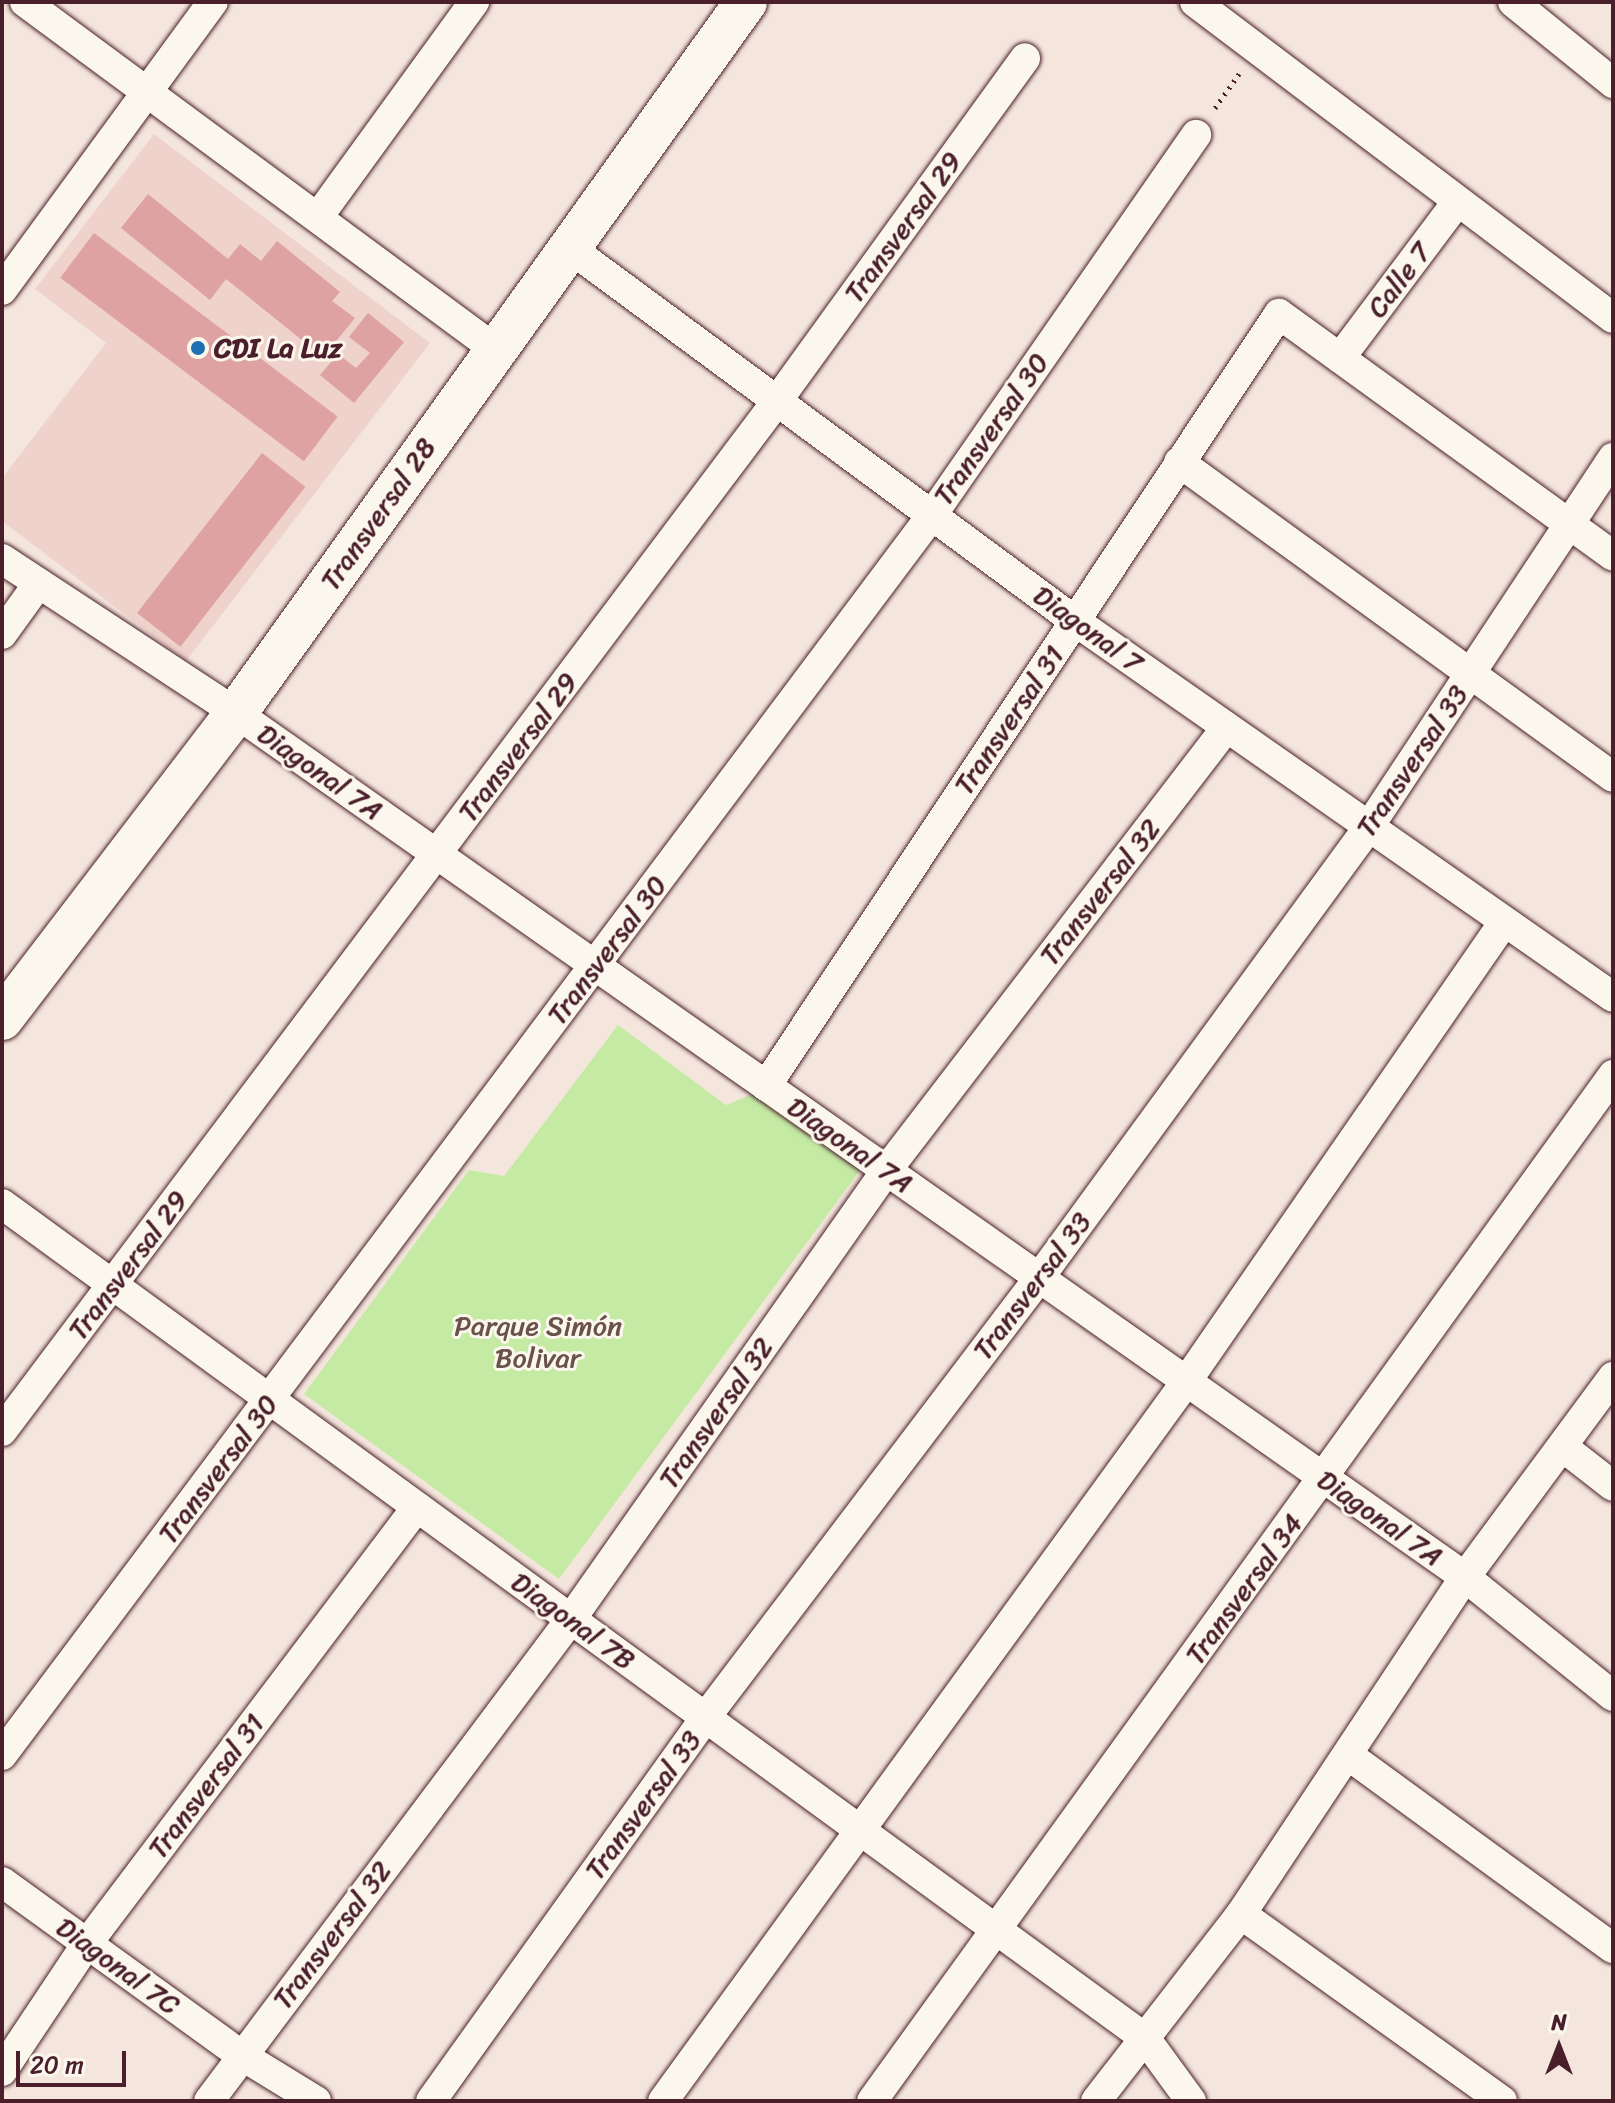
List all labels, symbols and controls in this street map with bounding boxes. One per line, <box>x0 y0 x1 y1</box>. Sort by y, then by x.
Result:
street label: Transversal 29 <box>837 145 969 309</box>
street label: Calle 7 <box>1360 236 1438 324</box>
place label: CDI La Luz <box>214 331 342 365</box>
marker: CDI La Luz <box>189 339 207 357</box>
street label: Transversal 30 <box>926 346 1056 512</box>
street label: Transversal 28 <box>313 432 443 596</box>
street label: Diagonal 7 <box>1027 578 1149 680</box>
street label: Transversal 31 <box>947 639 1071 801</box>
street label: Transversal 29 <box>451 666 585 828</box>
street label: Transversal 33 <box>1349 679 1475 843</box>
street label: Diagonal 7A <box>251 717 389 827</box>
street label: Transversal 32 <box>1032 812 1168 972</box>
street label: Transversal 30 <box>540 869 674 1031</box>
street label: Diagonal 7A <box>781 1090 919 1200</box>
street label: Transversal 29 <box>61 1184 195 1346</box>
street label: Transversal 33 <box>966 1206 1098 1366</box>
park label: Parque Simón Bolivar <box>454 1309 622 1375</box>
street label: Transversal 32 <box>652 1331 780 1495</box>
street label: Transversal 30 <box>151 1388 285 1550</box>
street label: Diagonal 7A <box>1311 1463 1449 1573</box>
street label: Transversal 34 <box>1178 1507 1310 1671</box>
street label: Diagonal 7B <box>505 1565 641 1677</box>
street label: Transversal 31 <box>141 1707 271 1865</box>
street label: Transversal 33 <box>578 1724 708 1886</box>
street label: Transversal 32 <box>266 1854 398 2016</box>
street label: Diagonal 7C <box>50 1910 186 2022</box>
text: N <box>1551 2003 1567 2042</box>
north arrow <box>1519 2007 1599 2087</box>
scale bar <box>20 2035 130 2085</box>
text: 20 m <box>30 2044 84 2086</box>

